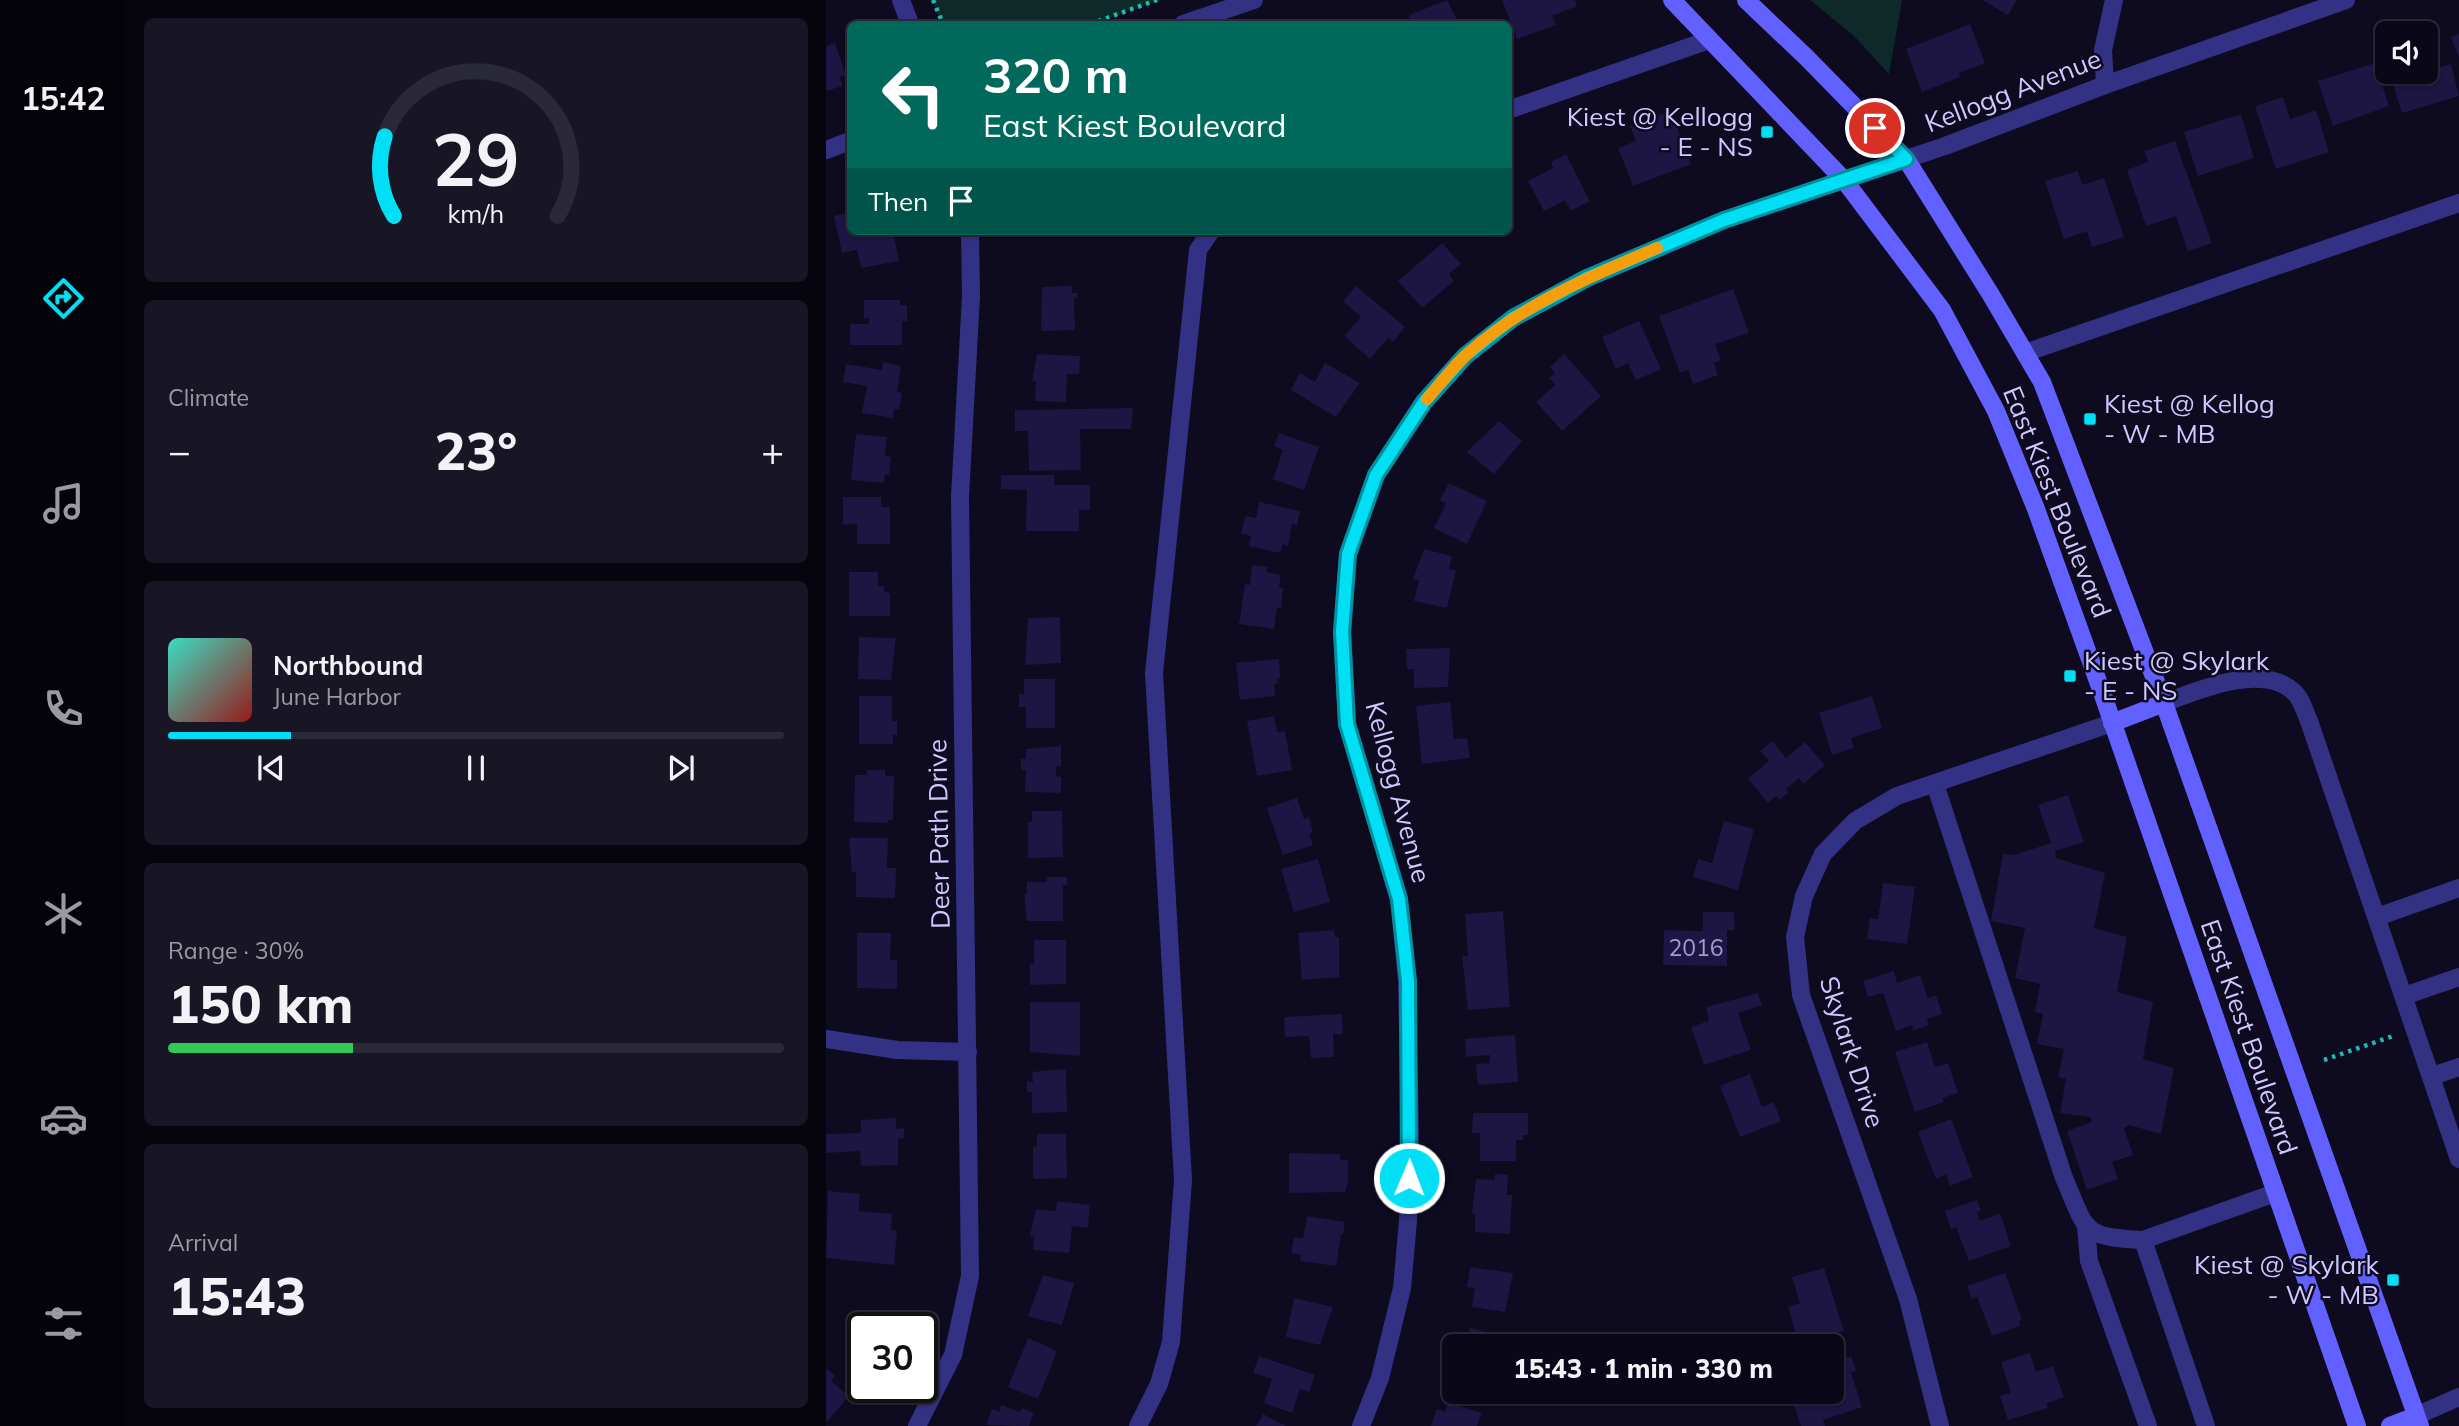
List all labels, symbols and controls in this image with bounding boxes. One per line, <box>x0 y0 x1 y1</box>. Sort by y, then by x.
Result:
map controls <box>2375 21 2438 84</box>
button: sound <box>2375 21 2438 84</box>
street label: Kellogg Avenue <box>1920 42 2106 139</box>
text: 320 m <box>983 44 1129 105</box>
icon: left <box>868 49 959 140</box>
text: 15:42 <box>21 78 105 118</box>
pin <box>1845 98 1905 158</box>
place label: Kiest @ Kellogg - E - NS <box>1567 100 1753 163</box>
text: East Kiest Boulevard <box>983 105 1286 145</box>
icon: arrive <box>1856 109 1894 147</box>
text: 29 <box>432 113 520 204</box>
marker: Kiest @ Kellogg - E - NS <box>1759 124 1775 140</box>
icon: arrive <box>942 182 980 220</box>
text: Then <box>868 185 928 218</box>
text: km/h <box>448 198 504 229</box>
icon: directions <box>39 274 88 323</box>
street label: East Kiest Boulevard <box>1996 381 2119 622</box>
text: Climate <box>168 383 249 412</box>
place label: Kiest @ Kellog - W - MB <box>2104 387 2275 450</box>
marker: Kiest @ Kellog - W - MB <box>2082 411 2098 427</box>
text: 23° <box>435 418 517 483</box>
text: − <box>168 427 191 475</box>
text: + <box>761 427 784 475</box>
icon: music <box>39 479 88 528</box>
place label: Kiest @ Skylark - E - NS <box>2084 644 2270 707</box>
text: Northbound <box>273 649 423 682</box>
marker: Kiest @ Skylark - E - NS <box>2062 668 2078 684</box>
text: June Harbor <box>273 682 401 711</box>
icon: phone <box>39 684 88 733</box>
street label: Kellogg Avenue <box>1358 698 1439 886</box>
street label: Deer Path Drive <box>920 739 957 929</box>
icon: previous <box>252 749 290 787</box>
icon: pause <box>457 749 495 787</box>
icon: next <box>662 749 700 787</box>
icon: climate <box>39 889 88 938</box>
street label: East Kiest Boulevard <box>2194 915 2305 1159</box>
house number: 2016 <box>1668 933 1724 962</box>
text: Range · 30% <box>168 936 304 965</box>
text: 150 km <box>168 971 353 1036</box>
street label: Skylark Drive <box>1812 972 1892 1132</box>
icon: car <box>39 1094 88 1143</box>
position arrow <box>1372 1141 1446 1215</box>
text: Arrival <box>168 1228 238 1257</box>
place label: Kiest @ Skylark - W - MB <box>2194 1248 2380 1311</box>
text: 15:43 <box>168 1263 306 1328</box>
marker: Kiest @ Skylark - W - MB <box>2385 1272 2401 1288</box>
icon: filters <box>39 1299 88 1348</box>
speed limit sign: 30 <box>847 1312 938 1403</box>
text: 15:43 · 1 min · 330 m <box>1513 1352 1773 1385</box>

